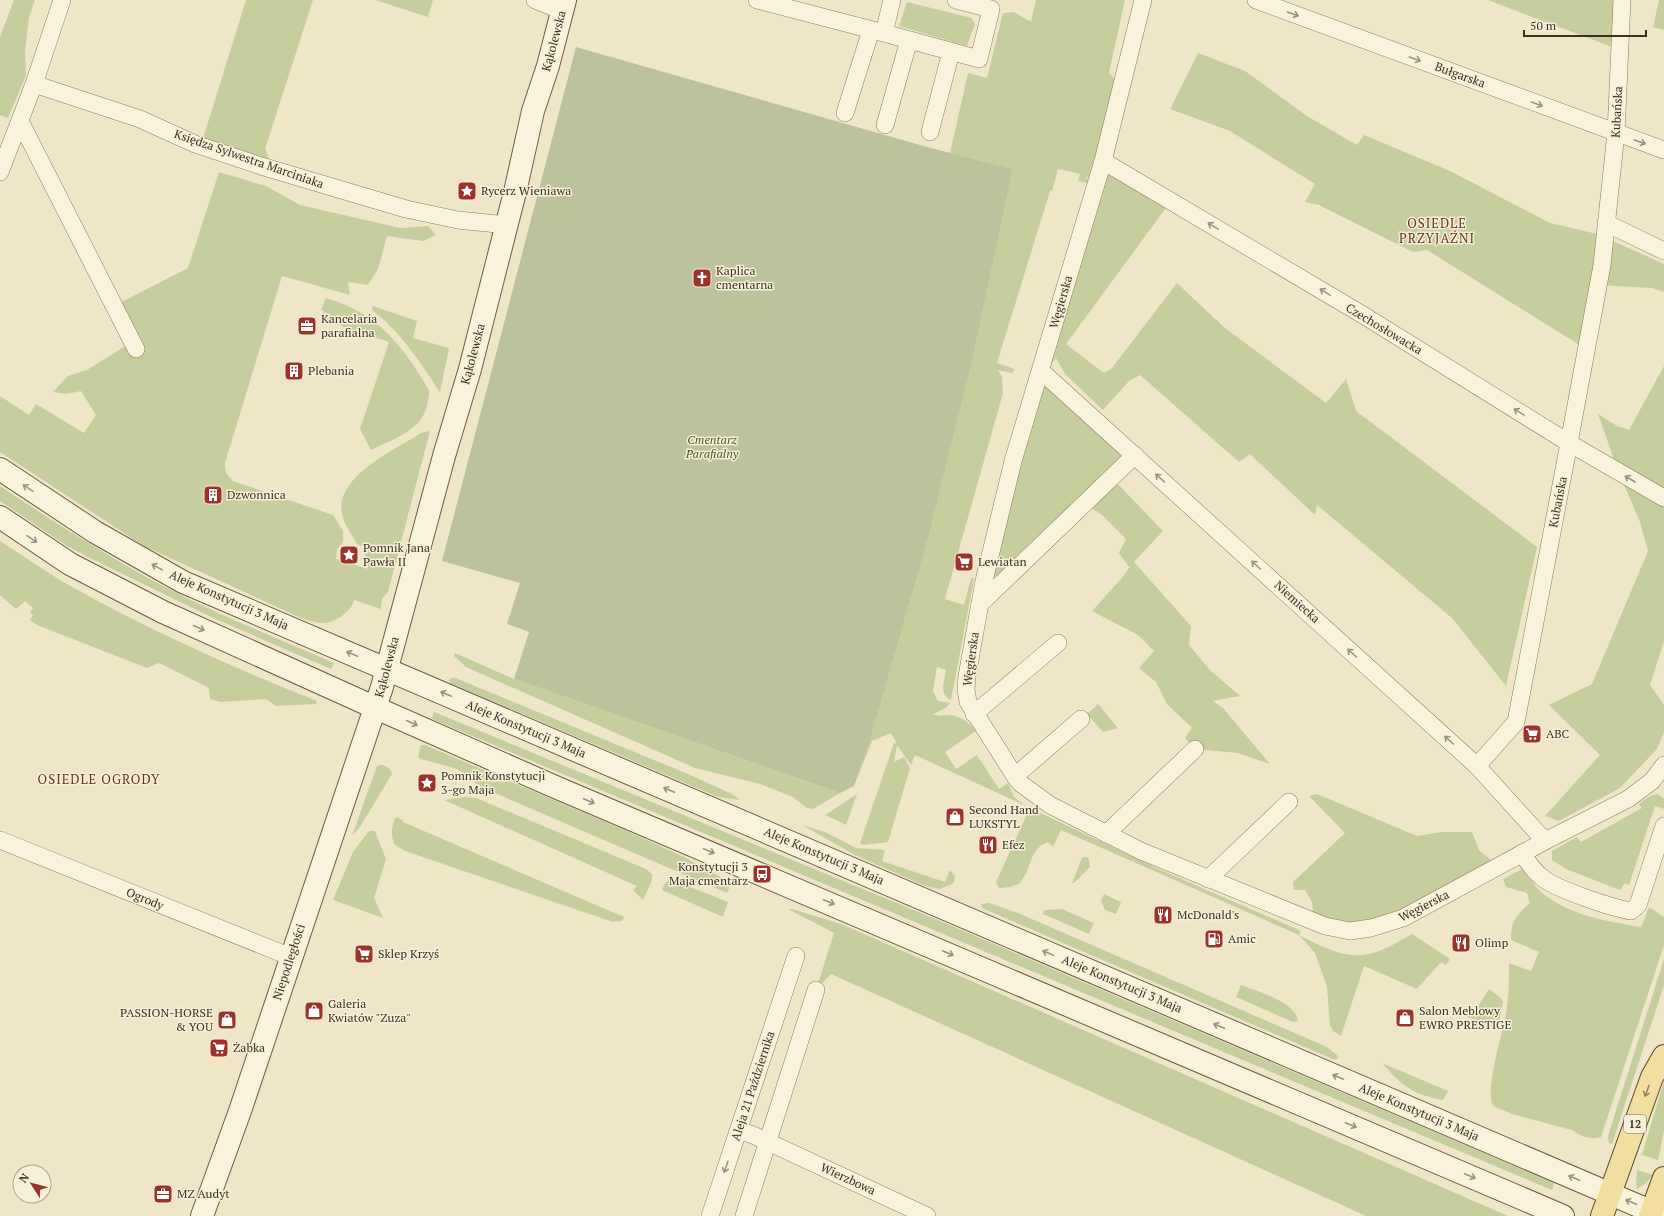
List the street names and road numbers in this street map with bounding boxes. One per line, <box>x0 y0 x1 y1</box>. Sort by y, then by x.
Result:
street label: Kąkolewska <box>538 9 569 73</box>
street label: Bułgarska <box>1433 58 1487 91</box>
street label: Kubańska <box>1608 86 1625 138</box>
street label: Księdza Sylwestra Marciniaka <box>172 126 326 191</box>
street label: Węgierska <box>1046 274 1075 330</box>
street label: Czechosłowacka <box>1343 300 1425 357</box>
street label: Kąkolewska <box>457 322 488 386</box>
street label: Kubańska <box>1545 475 1570 529</box>
street label: Aleje Konstytucji 3 Maja <box>167 566 291 633</box>
street label: Niemiecka <box>1271 577 1323 626</box>
street label: Węgierska <box>959 631 982 687</box>
street label: Kąkolewska <box>371 635 402 699</box>
street label: Aleje Konstytucji 3 Maja <box>464 696 589 761</box>
street label: Aleje Konstytucji 3 Maja <box>762 823 887 888</box>
street label: Ogrody <box>124 884 167 913</box>
street label: Węgierska <box>1396 887 1451 925</box>
street label: Niepodległości <box>269 921 308 1002</box>
street label: Aleje Konstytucji 3 Maja <box>1060 951 1185 1016</box>
street label: Aleja 21 Października <box>728 1029 777 1143</box>
street label: Aleje Konstytucji 3 Maja <box>1357 1079 1482 1144</box>
road number: 12 <box>1624 1115 1646 1133</box>
street label: Wierzbowa <box>818 1159 878 1198</box>

